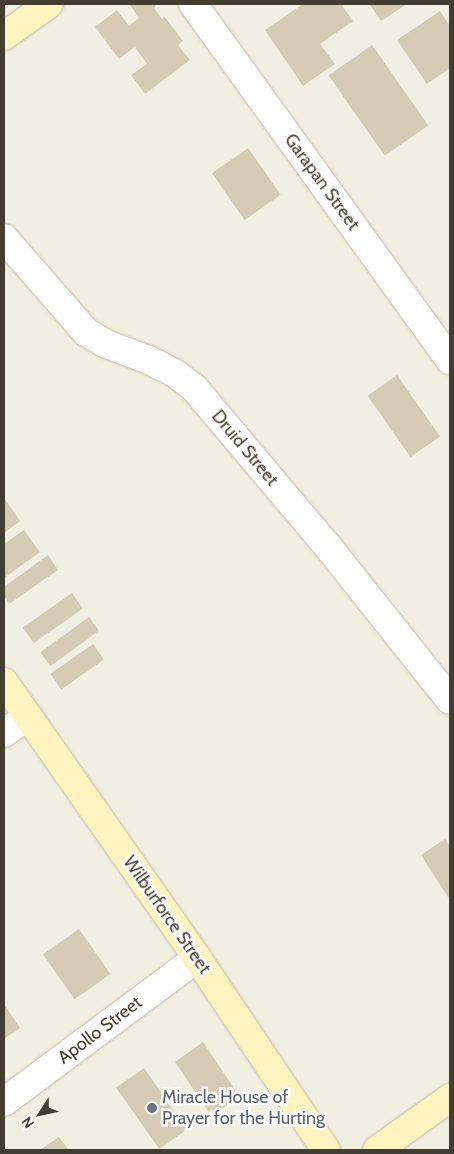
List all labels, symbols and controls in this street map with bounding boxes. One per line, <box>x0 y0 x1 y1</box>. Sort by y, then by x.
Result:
street label: Garapan Street <box>280 130 364 234</box>
street label: Druid Street <box>207 406 283 490</box>
street label: Wilburforce Street <box>118 852 216 978</box>
street label: Apollo Street <box>54 991 146 1069</box>
place label: Miracle House of Prayer for the Hurting <box>162 1087 325 1130</box>
north arrow <box>15 1089 65 1139</box>
marker: Miracle House of Prayer for the Hurting <box>146 1102 158 1114</box>
text: N <box>17 1113 38 1132</box>

